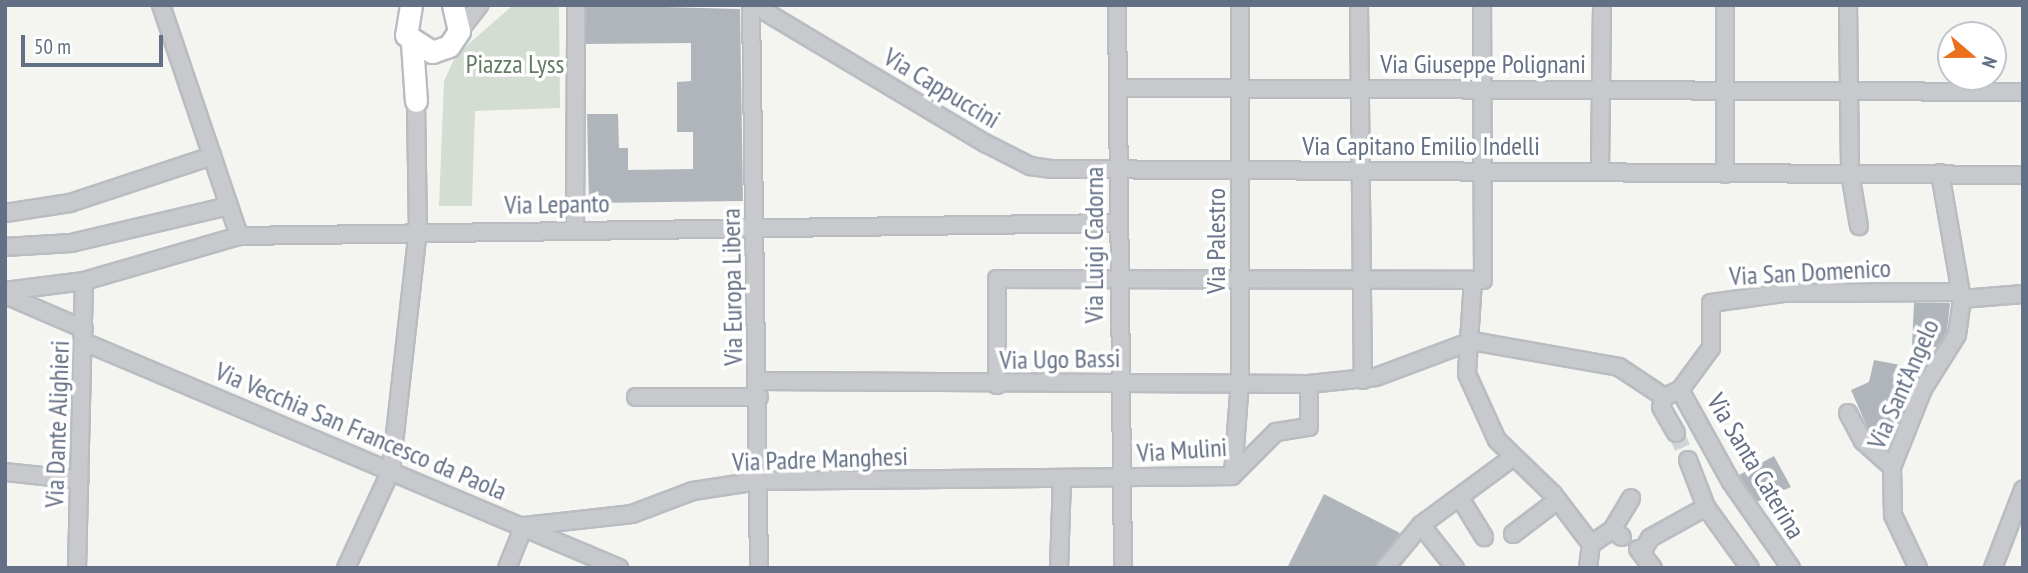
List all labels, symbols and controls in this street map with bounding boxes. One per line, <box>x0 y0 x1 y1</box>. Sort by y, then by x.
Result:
scale bar <box>24 21 166 65</box>
north arrow <box>1937 21 2007 91</box>
text: 50 m <box>34 33 71 60</box>
street label: Via Cappuccini <box>878 41 1006 135</box>
park label: Piazza Lyss <box>466 48 564 80</box>
street label: Via Giuseppe Polignani <box>1380 48 1586 80</box>
text: N <box>1977 54 2003 71</box>
street label: Via Capitano Emilio Indelli <box>1302 130 1540 162</box>
street label: Via Luigi Cadorna <box>1078 167 1110 323</box>
street label: Via Lepanto <box>504 187 610 221</box>
street label: Via Palestro <box>1200 188 1232 294</box>
street label: Via Europa Libera <box>715 208 749 366</box>
street label: Via San Domenico <box>1728 252 1892 292</box>
street label: Via Sant'Angelo <box>1861 314 1945 454</box>
street label: Via Dante Alighieri <box>38 339 76 509</box>
street label: Via Ugo Bassi <box>999 342 1121 376</box>
street label: Via Vecchia San Francesco da Paola <box>210 355 512 507</box>
street label: Via Santa Caterina <box>1700 388 1812 544</box>
street label: Via Mulini <box>1136 431 1228 469</box>
street label: Via Padre Manghesi <box>732 440 908 478</box>

